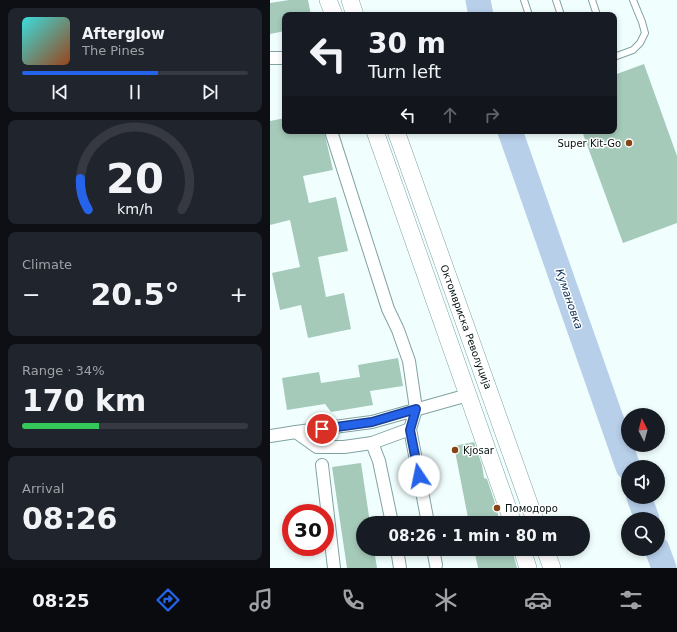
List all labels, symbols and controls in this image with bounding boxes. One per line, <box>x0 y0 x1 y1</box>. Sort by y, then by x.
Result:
text: Afterglow <box>82 25 165 43</box>
text: 30 m <box>368 27 446 60</box>
icon: left <box>302 28 354 80</box>
text: The Pines <box>82 43 145 58</box>
text: Turn left <box>368 61 441 82</box>
icon: previous <box>49 81 71 103</box>
icon: pause <box>124 81 146 103</box>
icon: next <box>199 81 221 103</box>
icon: left <box>397 104 419 126</box>
icon: ahead <box>439 104 461 126</box>
icon: right <box>481 104 503 126</box>
place label: Super Kit-Go <box>557 138 621 149</box>
marker: Super Kit-Go <box>624 138 634 148</box>
text: 20 <box>106 154 164 203</box>
text: km/h <box>117 201 153 217</box>
text: Climate <box>22 257 72 272</box>
street label: Октомвриска Револуција <box>438 263 494 391</box>
water label: Кумановка <box>553 267 586 331</box>
text: 20.5° <box>90 277 180 312</box>
text: − <box>22 282 40 307</box>
text: + <box>230 282 248 307</box>
text: Range · 34% <box>22 363 105 378</box>
text: 170 km <box>22 383 146 418</box>
north arrow <box>621 408 665 452</box>
map controls <box>621 408 665 556</box>
pin <box>305 412 339 446</box>
icon: arrive <box>311 418 333 440</box>
marker: Kjosar <box>450 445 460 455</box>
place label: Kjosar <box>463 445 495 456</box>
position arrow <box>398 455 440 497</box>
button: sound <box>621 460 665 504</box>
text: Arrival <box>22 481 64 496</box>
text: 08:26 <box>22 501 118 536</box>
marker: Помодоро <box>492 503 502 513</box>
place label: Помодоро <box>505 503 558 514</box>
speed limit sign: 30 <box>282 504 334 556</box>
button: search <box>621 512 665 556</box>
text: 08:26 · 1 min · 80 m <box>389 527 557 545</box>
icon: directions <box>154 586 182 614</box>
icon: music <box>247 586 275 614</box>
icon: phone <box>339 586 367 614</box>
icon: climate <box>432 586 460 614</box>
icon: car <box>524 586 552 614</box>
icon: filters <box>617 586 645 614</box>
text: 08:25 <box>32 590 90 611</box>

